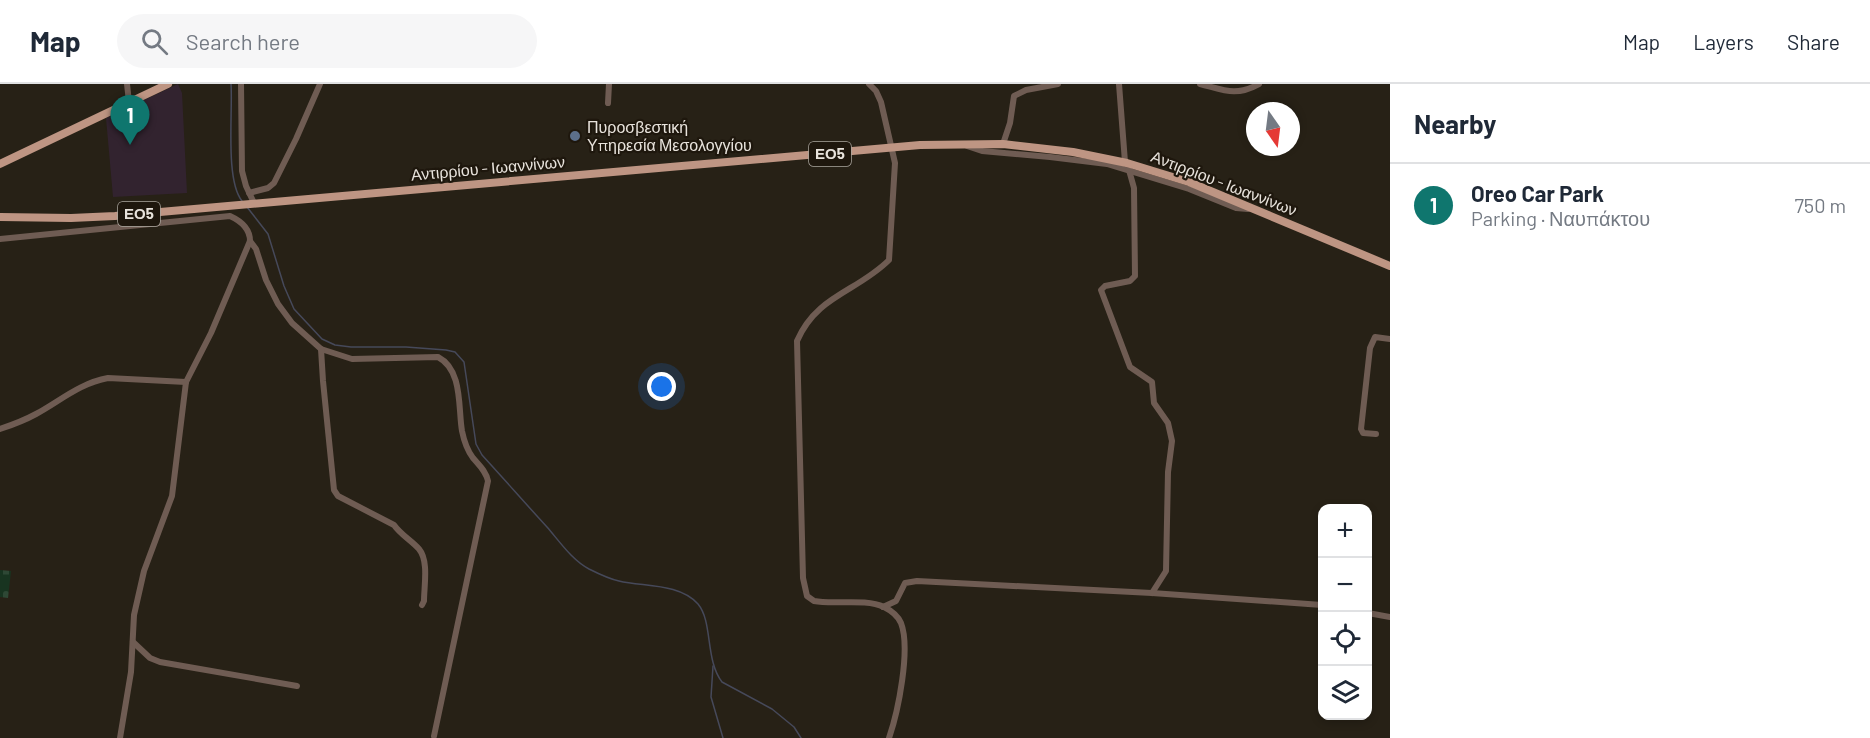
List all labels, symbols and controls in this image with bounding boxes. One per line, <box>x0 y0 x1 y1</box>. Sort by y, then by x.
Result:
search box <box>117 14 537 68</box>
text: Map <box>30 24 81 58</box>
icon: search <box>138 25 171 58</box>
text: Search here <box>186 28 300 54</box>
text: Map <box>1623 29 1660 54</box>
text: Layers <box>1693 29 1754 54</box>
text: Share <box>1787 29 1840 54</box>
pin: 1 <box>110 95 150 145</box>
north arrow <box>1246 102 1300 156</box>
text: Nearby <box>1414 108 1496 139</box>
place label: Πυροσβεστική Υπηρεσία Μεσολογγίου <box>587 117 752 154</box>
marker: Πυροσβεστική Υπηρεσία Μεσολογγίου <box>568 129 582 143</box>
road number: ΕΟ5 <box>809 142 851 166</box>
street label: Αντιρρίου - Ιωαννίνων <box>1149 146 1300 219</box>
street label: Αντιρρίου - Ιωαννίνων <box>410 151 566 184</box>
text: Oreo Car Park <box>1471 180 1604 206</box>
text: 1 <box>1430 193 1437 217</box>
text: 750 m <box>1794 193 1846 217</box>
road number: ΕΟ5 <box>118 202 160 226</box>
text: Parking · Ναυπάκτου <box>1471 206 1650 230</box>
your location <box>647 372 676 401</box>
map controls <box>1318 504 1372 720</box>
button: + <box>1318 504 1372 558</box>
button: − <box>1318 558 1372 612</box>
button: locate <box>1318 612 1372 666</box>
button: layers <box>1318 666 1372 720</box>

